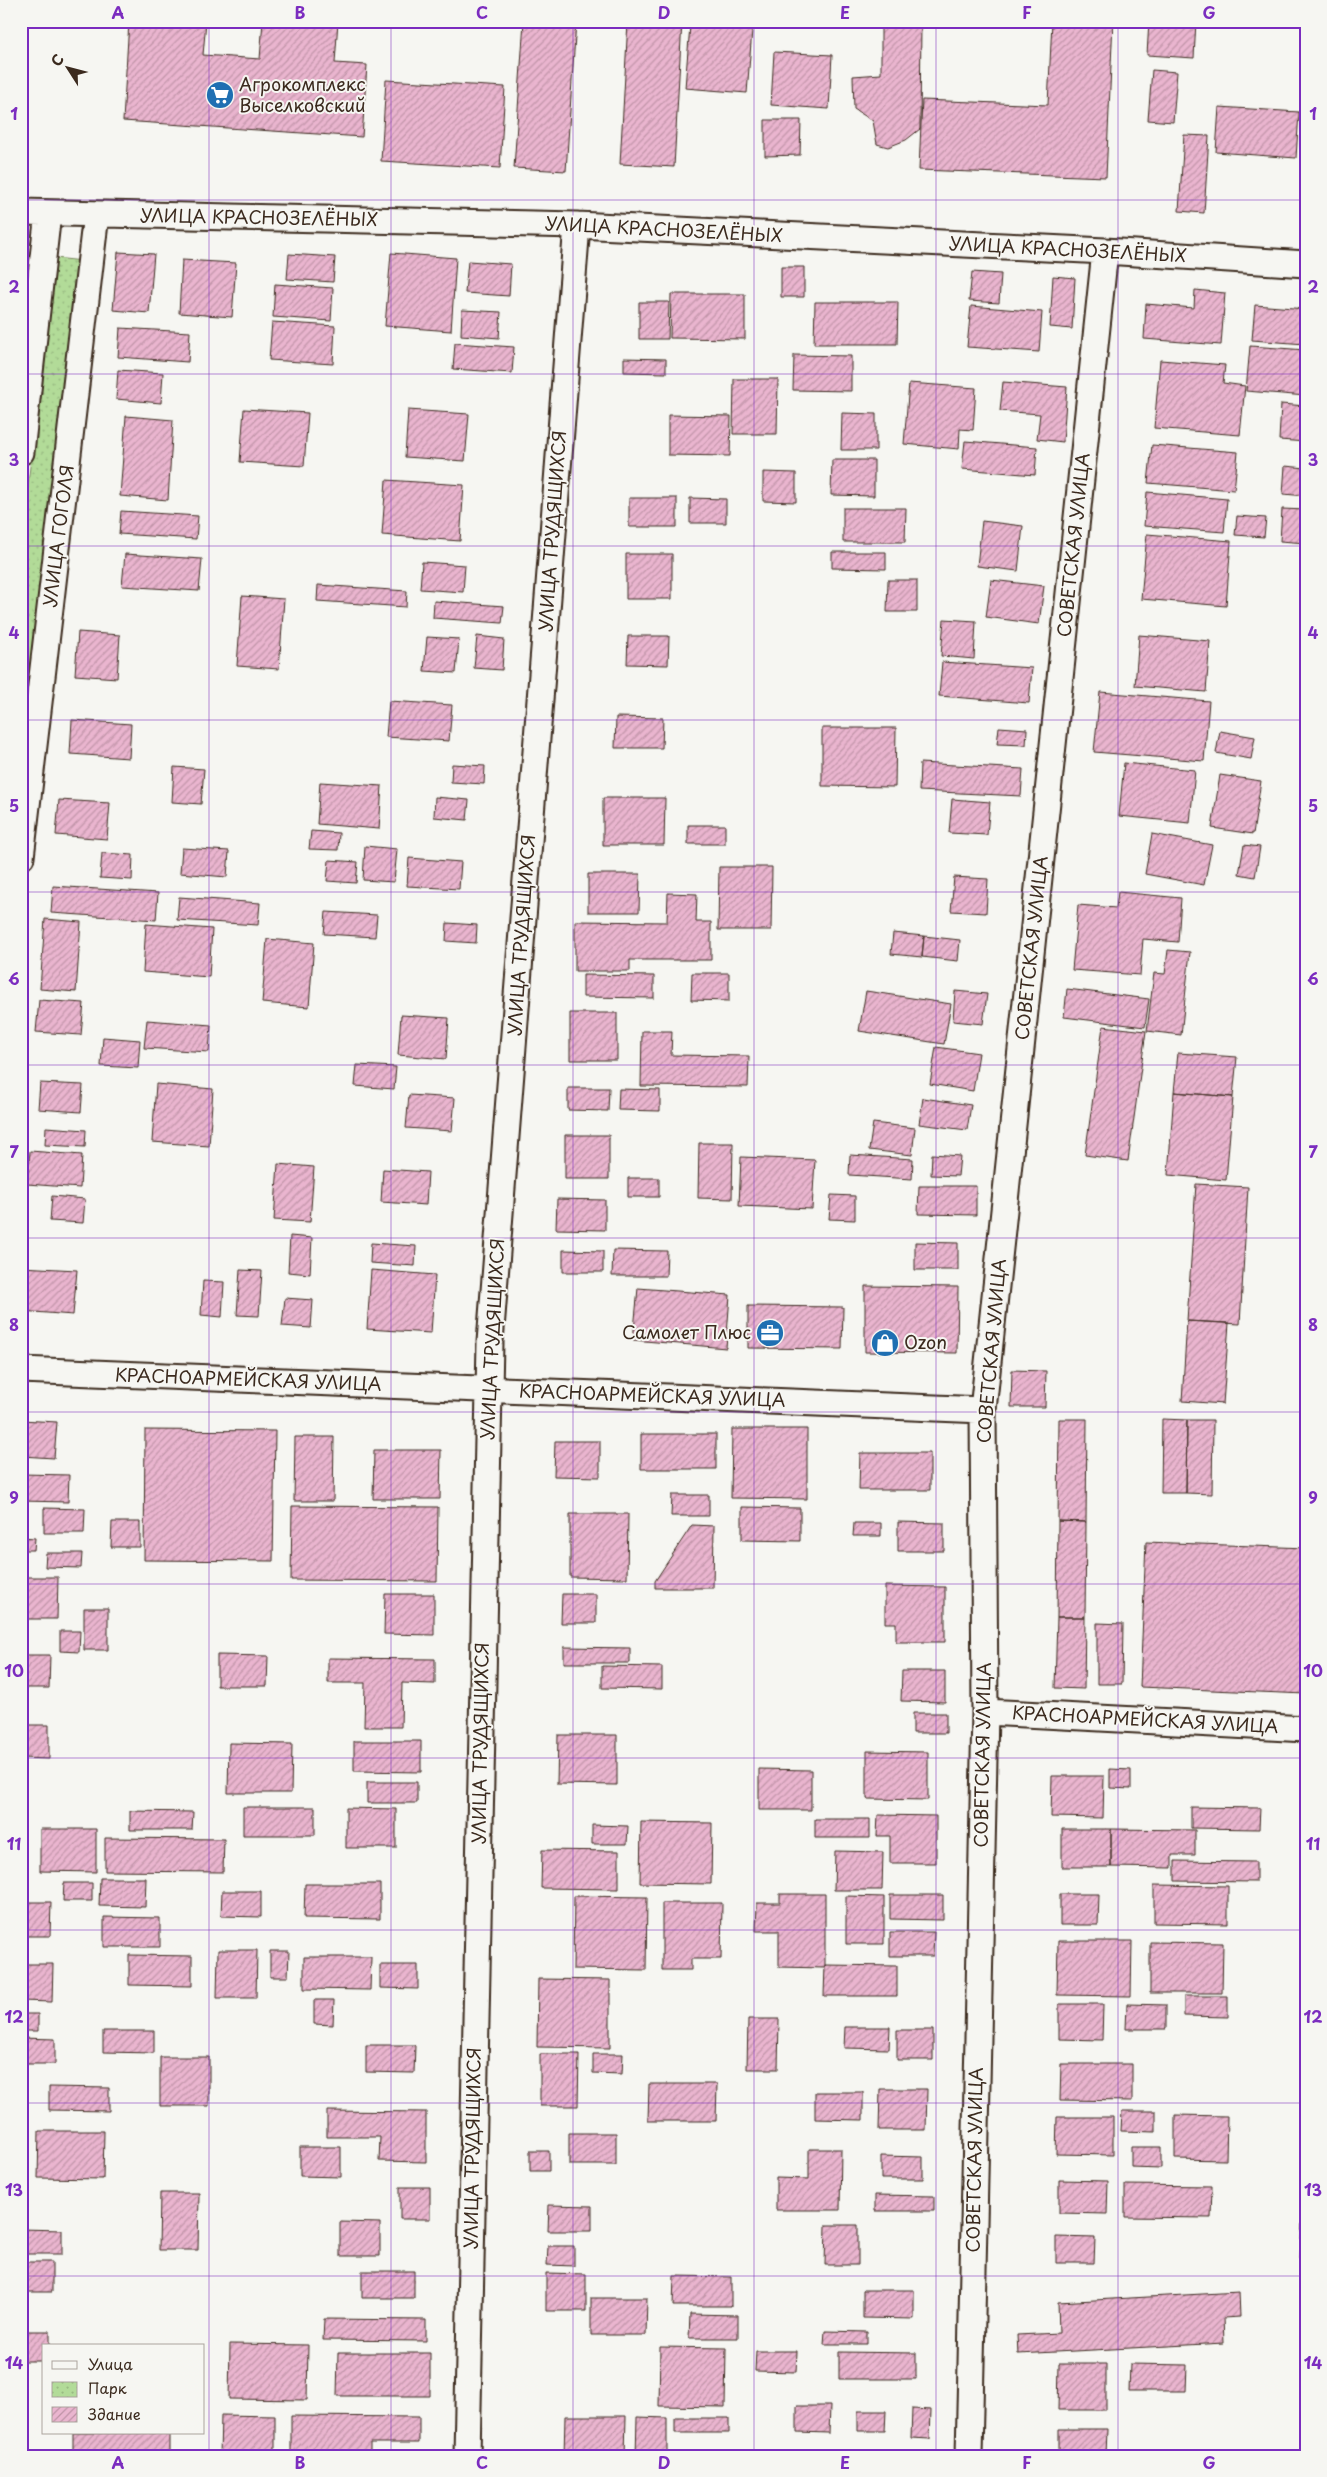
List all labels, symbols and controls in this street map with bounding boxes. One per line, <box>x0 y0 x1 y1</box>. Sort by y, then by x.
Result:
text: A <box>112 0 125 24</box>
text: B <box>295 0 306 24</box>
text: C <box>476 0 488 24</box>
text: D <box>658 0 670 24</box>
text: E <box>840 0 850 24</box>
text: F <box>1022 0 1032 24</box>
text: G <box>1202 0 1216 24</box>
north arrow <box>42 42 92 92</box>
text: С <box>45 50 69 70</box>
place label: Агрокомплекс Выселковский <box>239 70 366 118</box>
supermarket icon: Агрокомплекс Выселковский <box>205 80 235 110</box>
text: 1 <box>10 101 18 125</box>
text: 1 <box>1309 101 1317 125</box>
street label: УЛИЦА КРАСНОЗЕЛЁНЫХ <box>140 201 378 232</box>
street label: УЛИЦА КРАСНОЗЕЛЁНЫХ <box>545 209 784 248</box>
street label: УЛИЦА КРАСНОЗЕЛЁНЫХ <box>949 229 1188 268</box>
text: 2 <box>8 274 20 298</box>
text: 2 <box>1307 274 1319 298</box>
street label: УЛИЦА ТРУДЯЩИХСЯ <box>531 429 572 632</box>
text: 3 <box>9 447 19 471</box>
text: 3 <box>1308 447 1318 471</box>
street label: СОВЕТСКАЯ УЛИЦА <box>1049 451 1096 638</box>
street label: УЛИЦА ГОГОЛЯ <box>35 463 80 609</box>
text: 4 <box>9 620 20 644</box>
text: 4 <box>1308 620 1319 644</box>
text: 5 <box>9 793 19 817</box>
text: 5 <box>1308 793 1318 817</box>
street label: УЛИЦА ТРУДЯЩИХСЯ <box>500 833 541 1036</box>
street label: СОВЕТСКАЯ УЛИЦА <box>1007 854 1054 1041</box>
text: 6 <box>8 966 20 990</box>
text: 6 <box>1307 966 1319 990</box>
text: 7 <box>9 1139 19 1163</box>
text: 7 <box>1308 1139 1318 1163</box>
street label: УЛИЦА ТРУДЯЩИХСЯ <box>473 1238 510 1440</box>
street label: СОВЕТСКАЯ УЛИЦА <box>969 1257 1012 1444</box>
text: 8 <box>9 1312 19 1336</box>
text: 8 <box>1308 1312 1318 1336</box>
place label: Самолет Плюс <box>622 1318 751 1345</box>
office icon: Самолет Плюс <box>755 1318 785 1348</box>
shop icon: Ozon <box>870 1328 900 1358</box>
place label: Ozon <box>904 1328 947 1355</box>
street label: КРАСНОАРМЕЙСКАЯ УЛИЦА <box>114 1360 382 1397</box>
street label: КРАСНОАРМЕЙСКАЯ УЛИЦА <box>518 1376 786 1413</box>
text: 9 <box>9 1485 19 1509</box>
text: 9 <box>1308 1485 1318 1509</box>
street label: УЛИЦА ТРУДЯЩИХСЯ <box>464 1642 495 1844</box>
text: 10 <box>4 1658 24 1682</box>
text: 10 <box>1303 1658 1323 1682</box>
street label: СОВЕТСКАЯ УЛИЦА <box>966 1662 997 1848</box>
street label: КРАСНОАРМЕЙСКАЯ УЛИЦА <box>1011 1698 1279 1739</box>
text: 11 <box>7 1831 21 1855</box>
text: 11 <box>1306 1831 1320 1855</box>
text: 12 <box>5 2004 23 2028</box>
text: 12 <box>1304 2004 1322 2028</box>
street label: УЛИЦА ТРУДЯЩИХСЯ <box>456 2047 487 2249</box>
street label: СОВЕТСКАЯ УЛИЦА <box>958 2067 989 2253</box>
text: 13 <box>5 2177 23 2201</box>
text: 13 <box>1304 2177 1322 2201</box>
legend <box>42 2344 205 2434</box>
text: 14 <box>5 2350 23 2374</box>
text: 14 <box>1304 2350 1322 2374</box>
text: Улица <box>88 2352 133 2375</box>
text: Парк <box>88 2376 127 2399</box>
text: Здание <box>88 2402 141 2425</box>
text: A <box>112 2450 125 2474</box>
text: B <box>295 2450 306 2474</box>
text: C <box>476 2450 488 2474</box>
text: D <box>658 2450 670 2474</box>
text: E <box>840 2450 850 2474</box>
text: F <box>1022 2450 1032 2474</box>
text: G <box>1202 2450 1216 2474</box>

